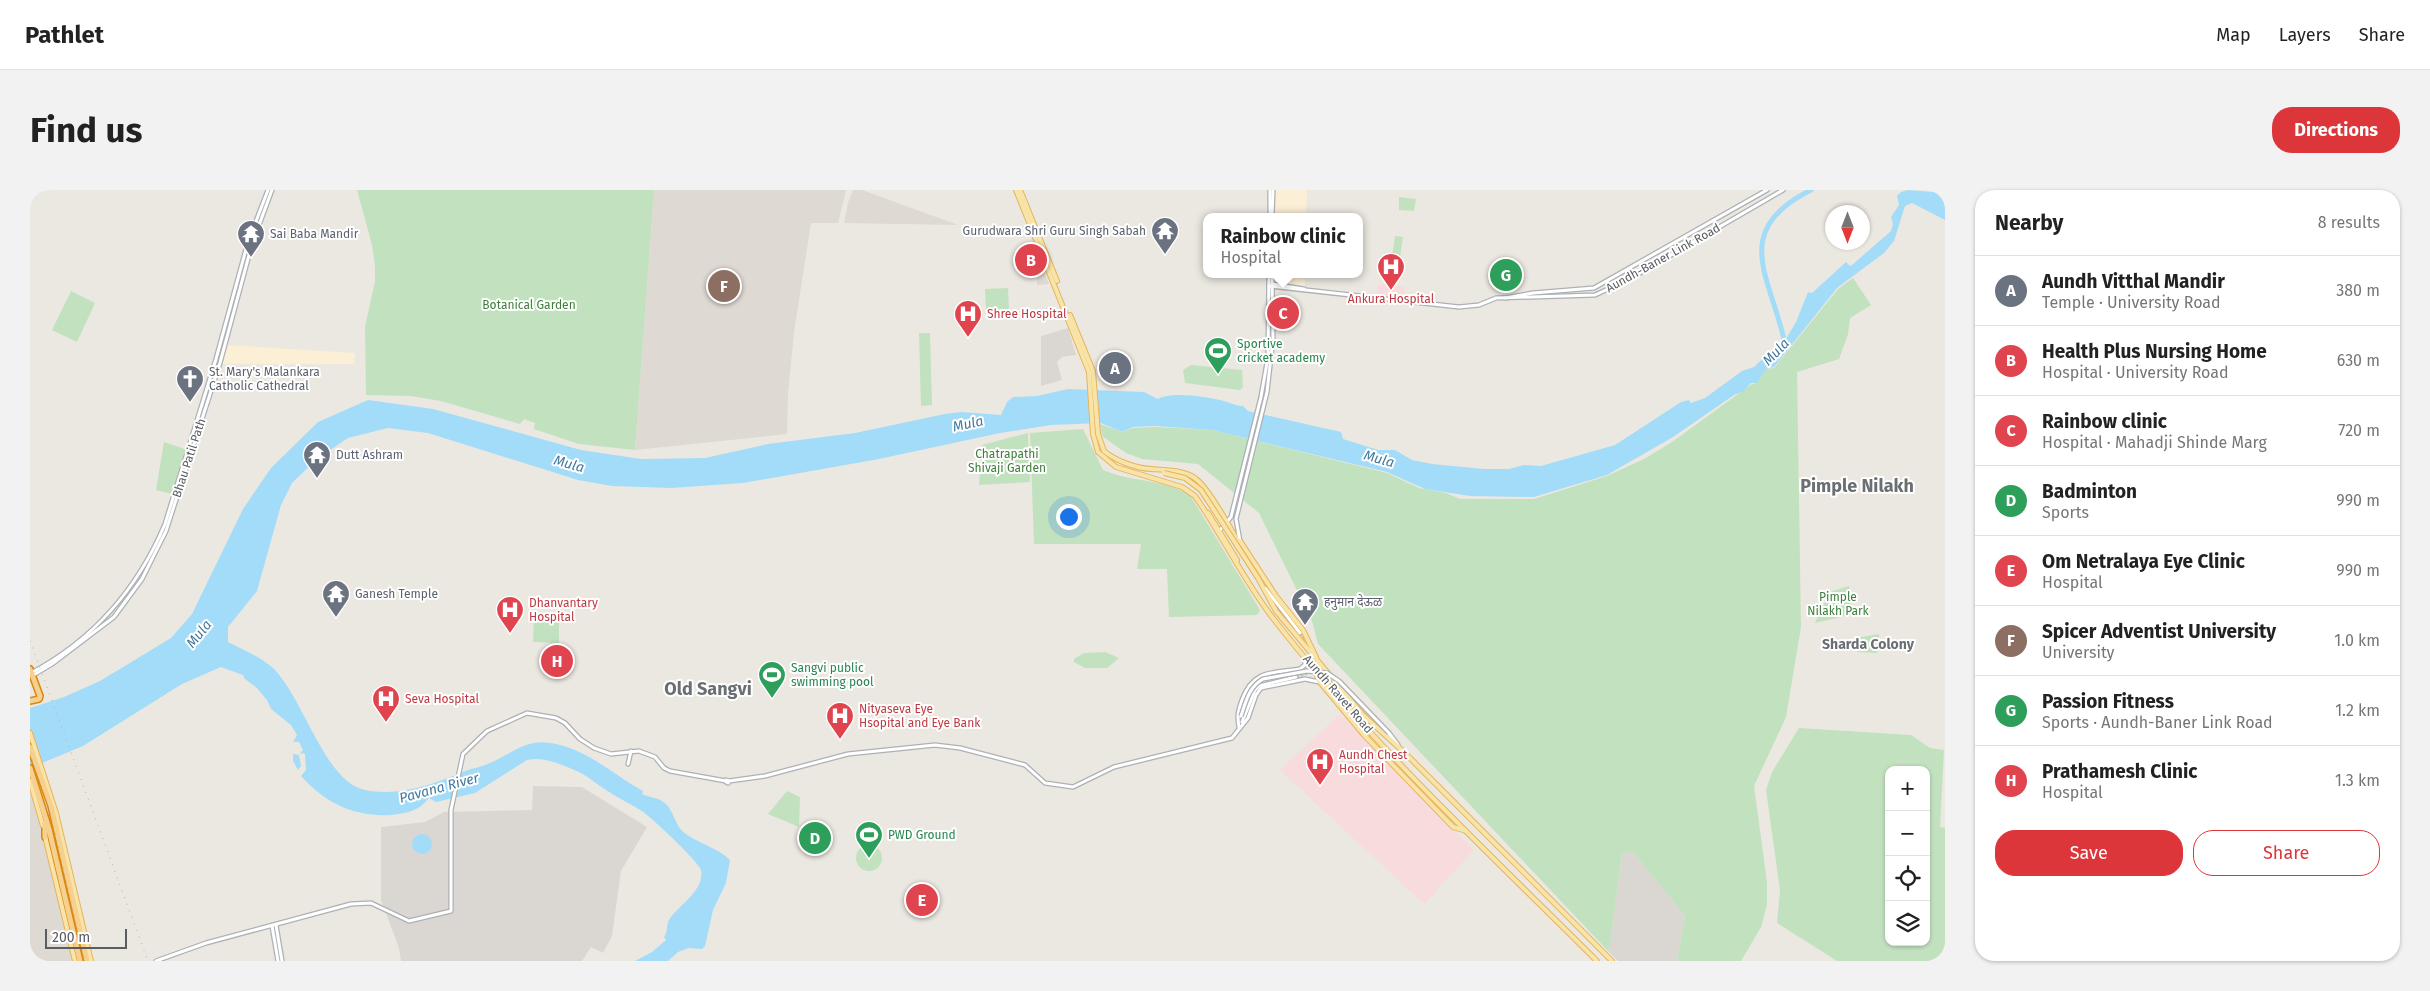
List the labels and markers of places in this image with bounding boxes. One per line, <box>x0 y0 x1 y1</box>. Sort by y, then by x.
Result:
temple icon: Gurudwara Shri Guru Singh Sabah <box>1150 216 1180 255</box>
temple icon: Sai Baba Mandir <box>236 219 266 258</box>
place label: Gurudwara Shri Guru Singh Sabah <box>963 224 1146 238</box>
place label: Sai Baba Mandir <box>270 227 359 241</box>
pin: B <box>1015 241 1047 279</box>
hospital icon: Ankura Hospital <box>1376 252 1406 291</box>
pin: G <box>1490 256 1522 294</box>
pin: F <box>708 267 740 305</box>
place label: Ankura Hospital <box>1348 292 1435 306</box>
pin: C <box>1267 294 1299 332</box>
hospital icon: Shree Hospital <box>953 299 983 338</box>
place label: Shree Hospital <box>987 307 1067 321</box>
sports icon: Sportive cricket academy <box>1203 336 1233 375</box>
place label: Sportive cricket academy <box>1237 337 1325 365</box>
pin: A <box>1099 349 1131 387</box>
church icon: St. Mary's Malankara Catholic Cathedral <box>175 364 205 403</box>
place label: St. Mary's Malankara Catholic Cathedral <box>209 365 320 393</box>
temple icon: Dutt Ashram <box>302 440 332 479</box>
place label: Dutt Ashram <box>336 448 403 462</box>
temple icon: Ganesh Temple <box>321 579 351 618</box>
place label: Ganesh Temple <box>355 587 438 601</box>
temple icon: हनुमान देऊळ <box>1290 587 1320 626</box>
place label: हनुमान देऊळ <box>1324 594 1383 610</box>
hospital icon: Dhanvantary Hospital <box>495 595 525 634</box>
place label: Dhanvantary Hospital <box>529 596 598 624</box>
pin: H <box>541 642 573 680</box>
sports icon: Sangvi public swimming pool <box>757 660 787 699</box>
place label: Sangvi public swimming pool <box>791 661 874 689</box>
hospital icon: Seva Hospital <box>371 684 401 723</box>
place label: Seva Hospital <box>405 692 479 706</box>
hospital icon: Nityaseva Eye Hsopital and Eye Bank <box>825 701 855 740</box>
place label: Nityaseva Eye Hsopital and Eye Bank <box>859 702 981 730</box>
hospital icon: Aundh Chest Hospital <box>1305 747 1335 786</box>
place label: Aundh Chest Hospital <box>1339 748 1408 776</box>
pin: D <box>799 819 831 857</box>
sports icon: PWD Ground <box>854 820 884 859</box>
place label: PWD Ground <box>888 828 956 842</box>
pin: E <box>906 881 938 919</box>

